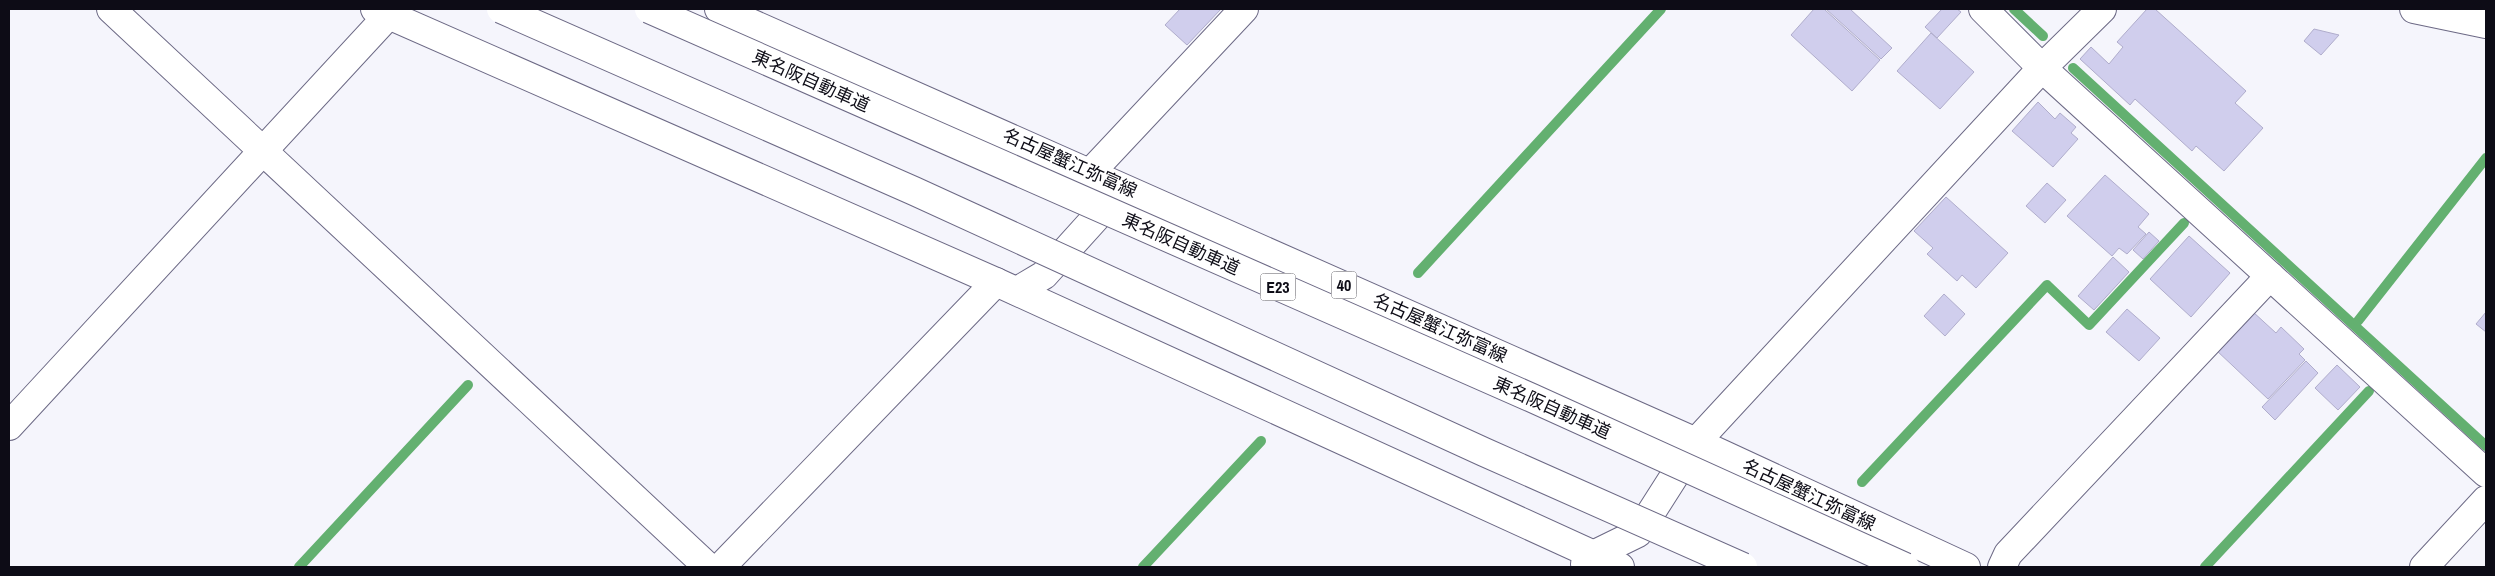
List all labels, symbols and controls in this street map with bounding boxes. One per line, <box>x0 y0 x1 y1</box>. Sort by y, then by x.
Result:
street label: 東名阪自動車道 <box>749 43 874 118</box>
street label: 名古屋蟹江弥富線 <box>999 122 1141 203</box>
street label: 東名阪自動車道 <box>1119 206 1244 281</box>
road number: 40 <box>1332 272 1356 298</box>
road number: E23 <box>1260 274 1296 300</box>
street label: 名古屋蟹江弥富線 <box>1369 287 1511 368</box>
street label: 東名阪自動車道 <box>1490 370 1615 445</box>
street label: 名古屋蟹江弥富線 <box>1739 453 1880 536</box>

